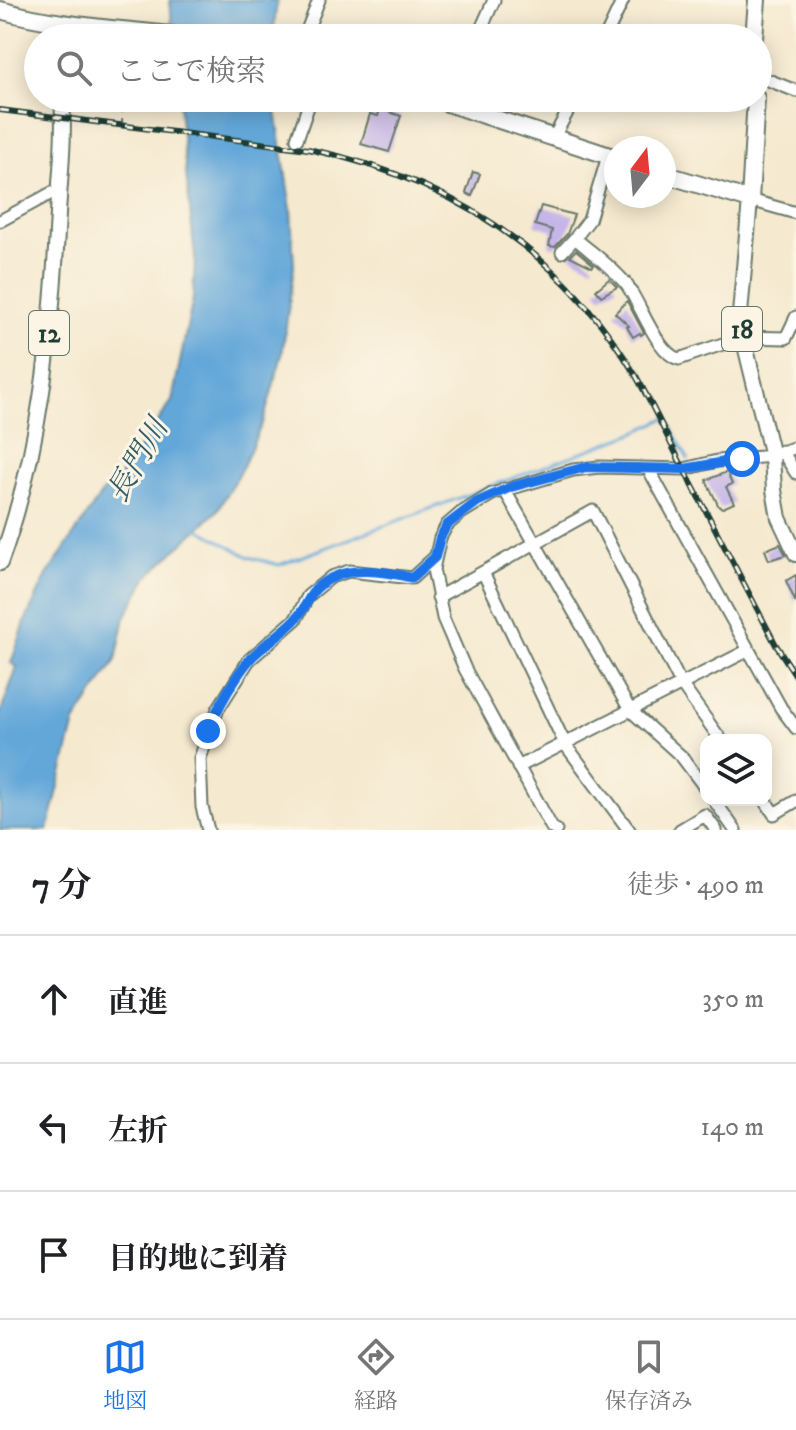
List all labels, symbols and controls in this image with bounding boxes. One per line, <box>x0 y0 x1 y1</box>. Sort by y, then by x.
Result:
search box <box>24 24 772 112</box>
icon: search <box>52 46 96 90</box>
text: ここで検索 <box>116 54 266 91</box>
north arrow <box>604 136 676 208</box>
road number: 18 <box>722 307 762 351</box>
road number: 12 <box>29 311 69 355</box>
water label: 長門川 <box>100 410 178 509</box>
route start <box>724 441 760 477</box>
route end <box>190 713 226 749</box>
map controls <box>700 734 772 806</box>
button: layers <box>700 734 772 806</box>
text: 7 分 <box>32 865 91 907</box>
text: 徒歩 · 490 m <box>628 869 764 902</box>
icon: ahead <box>32 977 76 1021</box>
text: 350 m <box>702 983 764 1016</box>
text: 直進 <box>108 985 168 1022</box>
icon: left <box>32 1105 76 1149</box>
text: 140 m <box>700 1111 764 1144</box>
text: 左折 <box>108 1113 168 1150</box>
icon: arrive <box>32 1233 76 1277</box>
text: 目的地に到着 <box>108 1241 288 1278</box>
tab: 地図 <box>103 1335 147 1415</box>
tab: 経路 <box>354 1335 398 1415</box>
tab: 保存済み <box>605 1335 693 1415</box>

